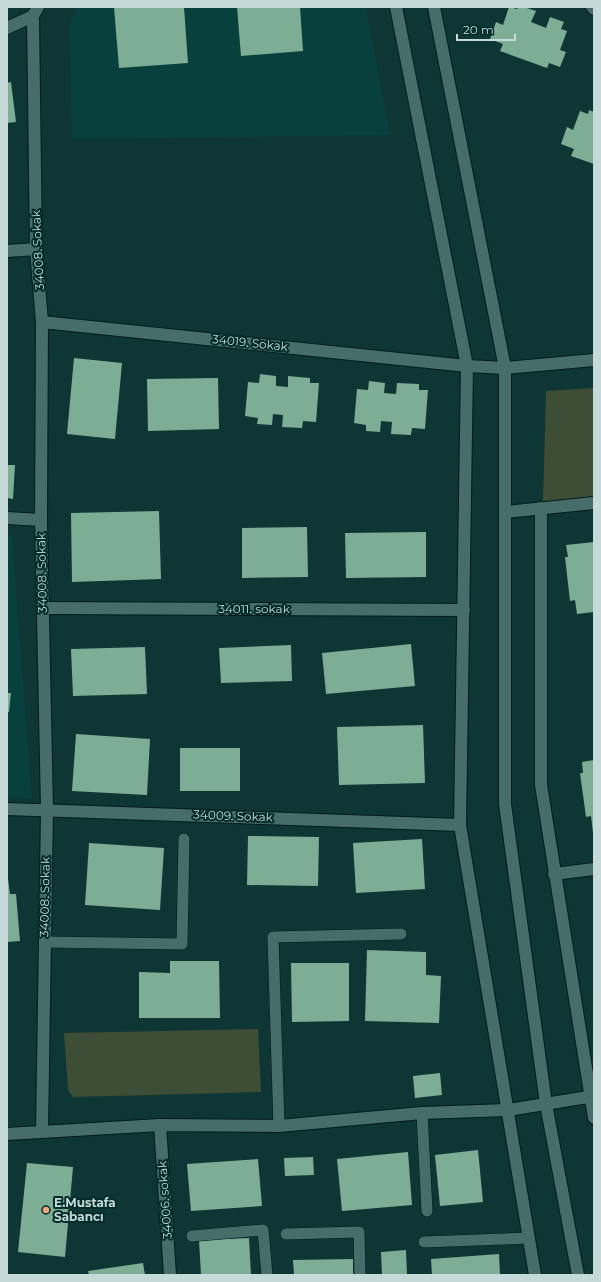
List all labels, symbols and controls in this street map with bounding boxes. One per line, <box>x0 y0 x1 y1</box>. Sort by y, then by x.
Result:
scale bar <box>457 16 515 42</box>
text: 20 m <box>463 22 494 37</box>
street label: 34008. Sokak <box>28 209 47 291</box>
street label: 34019. Sokak <box>211 331 289 354</box>
street label: 34008. Sokak <box>33 532 50 613</box>
street label: 34011. sokak <box>218 601 291 616</box>
street label: 34009. Sokak <box>193 807 274 824</box>
street label: 34008. Sokak <box>36 856 53 937</box>
street label: 34006. sokak <box>154 1160 175 1240</box>
place label: E.Mustafa Sabancı <box>54 1195 116 1224</box>
marker: E.Mustafa Sabancı <box>41 1205 51 1215</box>

